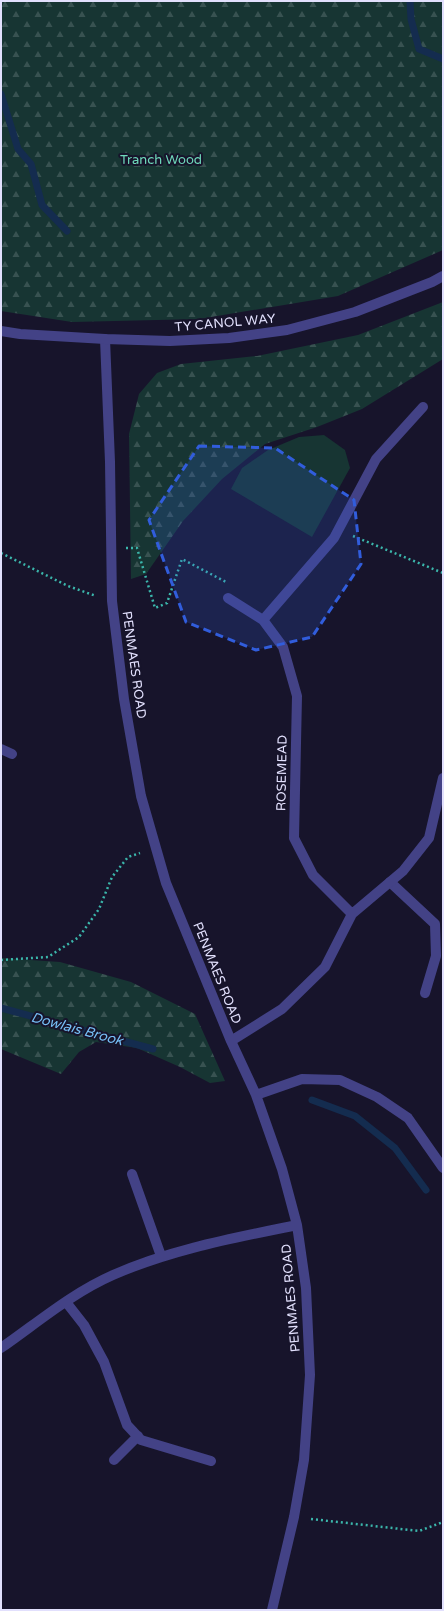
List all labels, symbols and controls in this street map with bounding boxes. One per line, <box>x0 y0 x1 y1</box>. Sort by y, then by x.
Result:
park label: Tranch Wood <box>120 152 202 168</box>
street label: TY CANOL WAY <box>174 311 276 335</box>
street label: PENMAES ROAD <box>119 610 150 720</box>
street label: ROSEMEAD <box>273 734 291 811</box>
street label: PENMAES ROAD <box>189 920 245 1027</box>
water label: Dowlais Brook <box>29 1009 126 1050</box>
street label: PENMAES ROAD <box>278 1243 304 1353</box>

